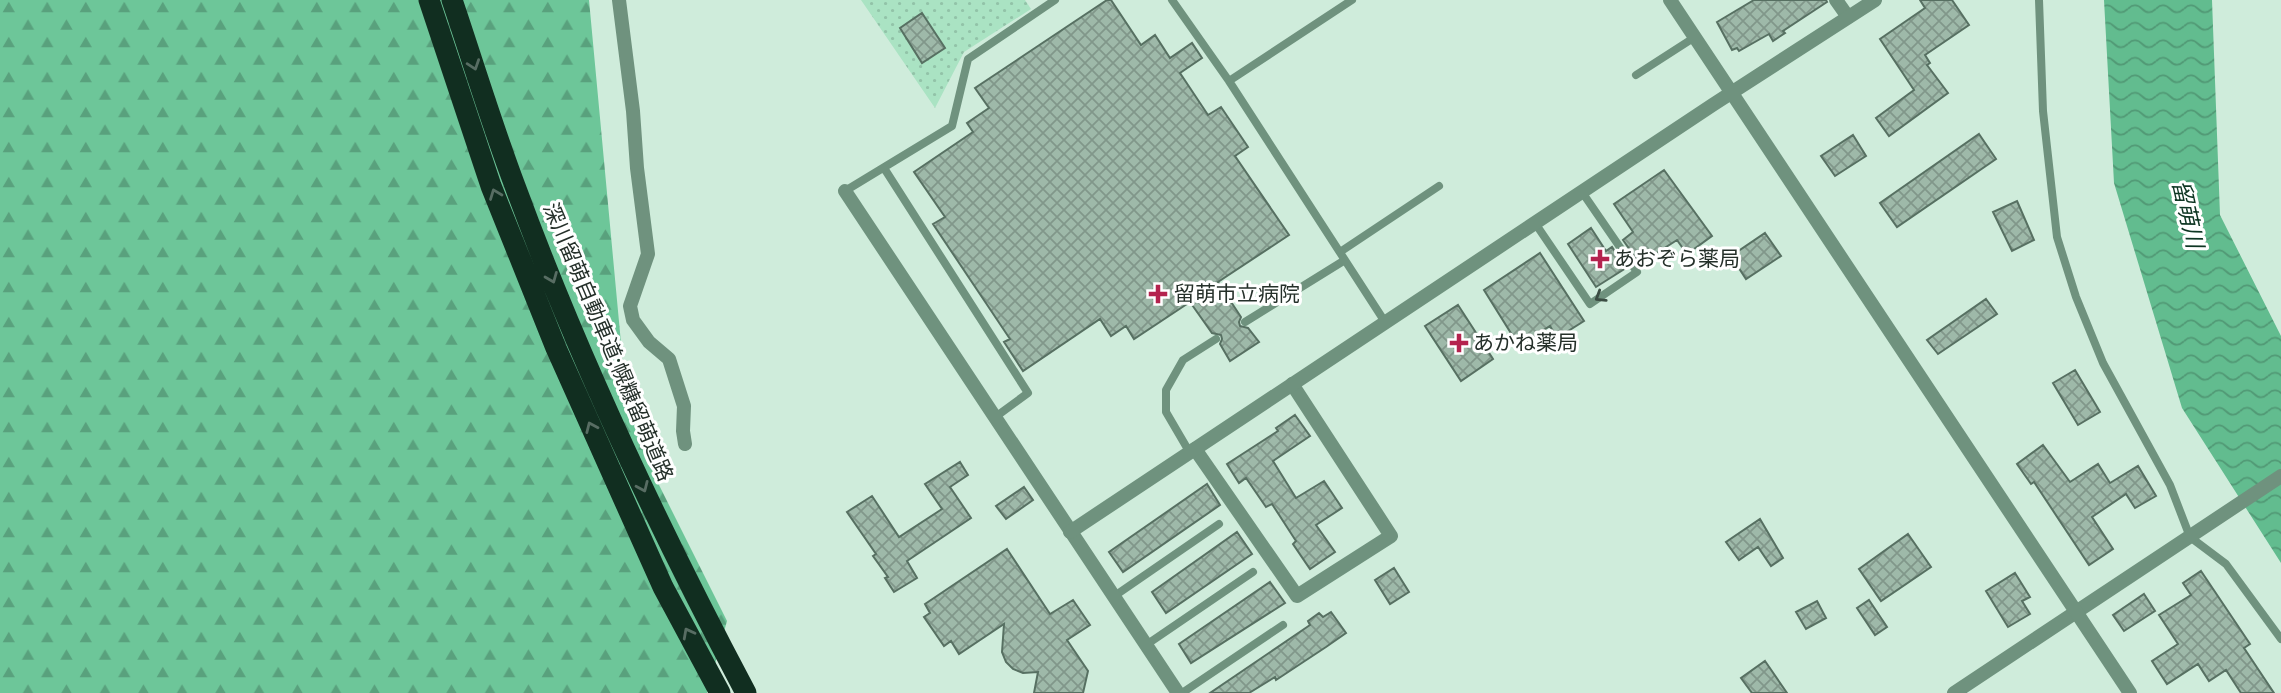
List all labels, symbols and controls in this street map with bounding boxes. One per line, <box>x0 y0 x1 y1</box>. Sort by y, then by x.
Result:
one-way arrow <box>466 58 480 70</box>
water label: 留萌川 <box>2166 176 2215 254</box>
one-way arrow <box>489 189 503 201</box>
street label: 深川留萌自動車道;幌糠留萌道路 <box>537 197 682 485</box>
place label: あおぞら薬局 <box>1614 242 1740 272</box>
marker: あおぞら薬局 <box>1592 251 1608 267</box>
one-way arrow <box>543 272 557 284</box>
place label: 留萌市立病院 <box>1174 277 1300 307</box>
marker: 留萌市立病院 <box>1148 284 1168 304</box>
one-way arrow <box>1595 288 1608 301</box>
place label: あかね薬局 <box>1473 326 1578 356</box>
marker: あかね薬局 <box>1451 335 1467 351</box>
one-way arrow <box>585 422 599 434</box>
one-way arrow <box>635 479 649 492</box>
one-way arrow <box>682 628 696 640</box>

